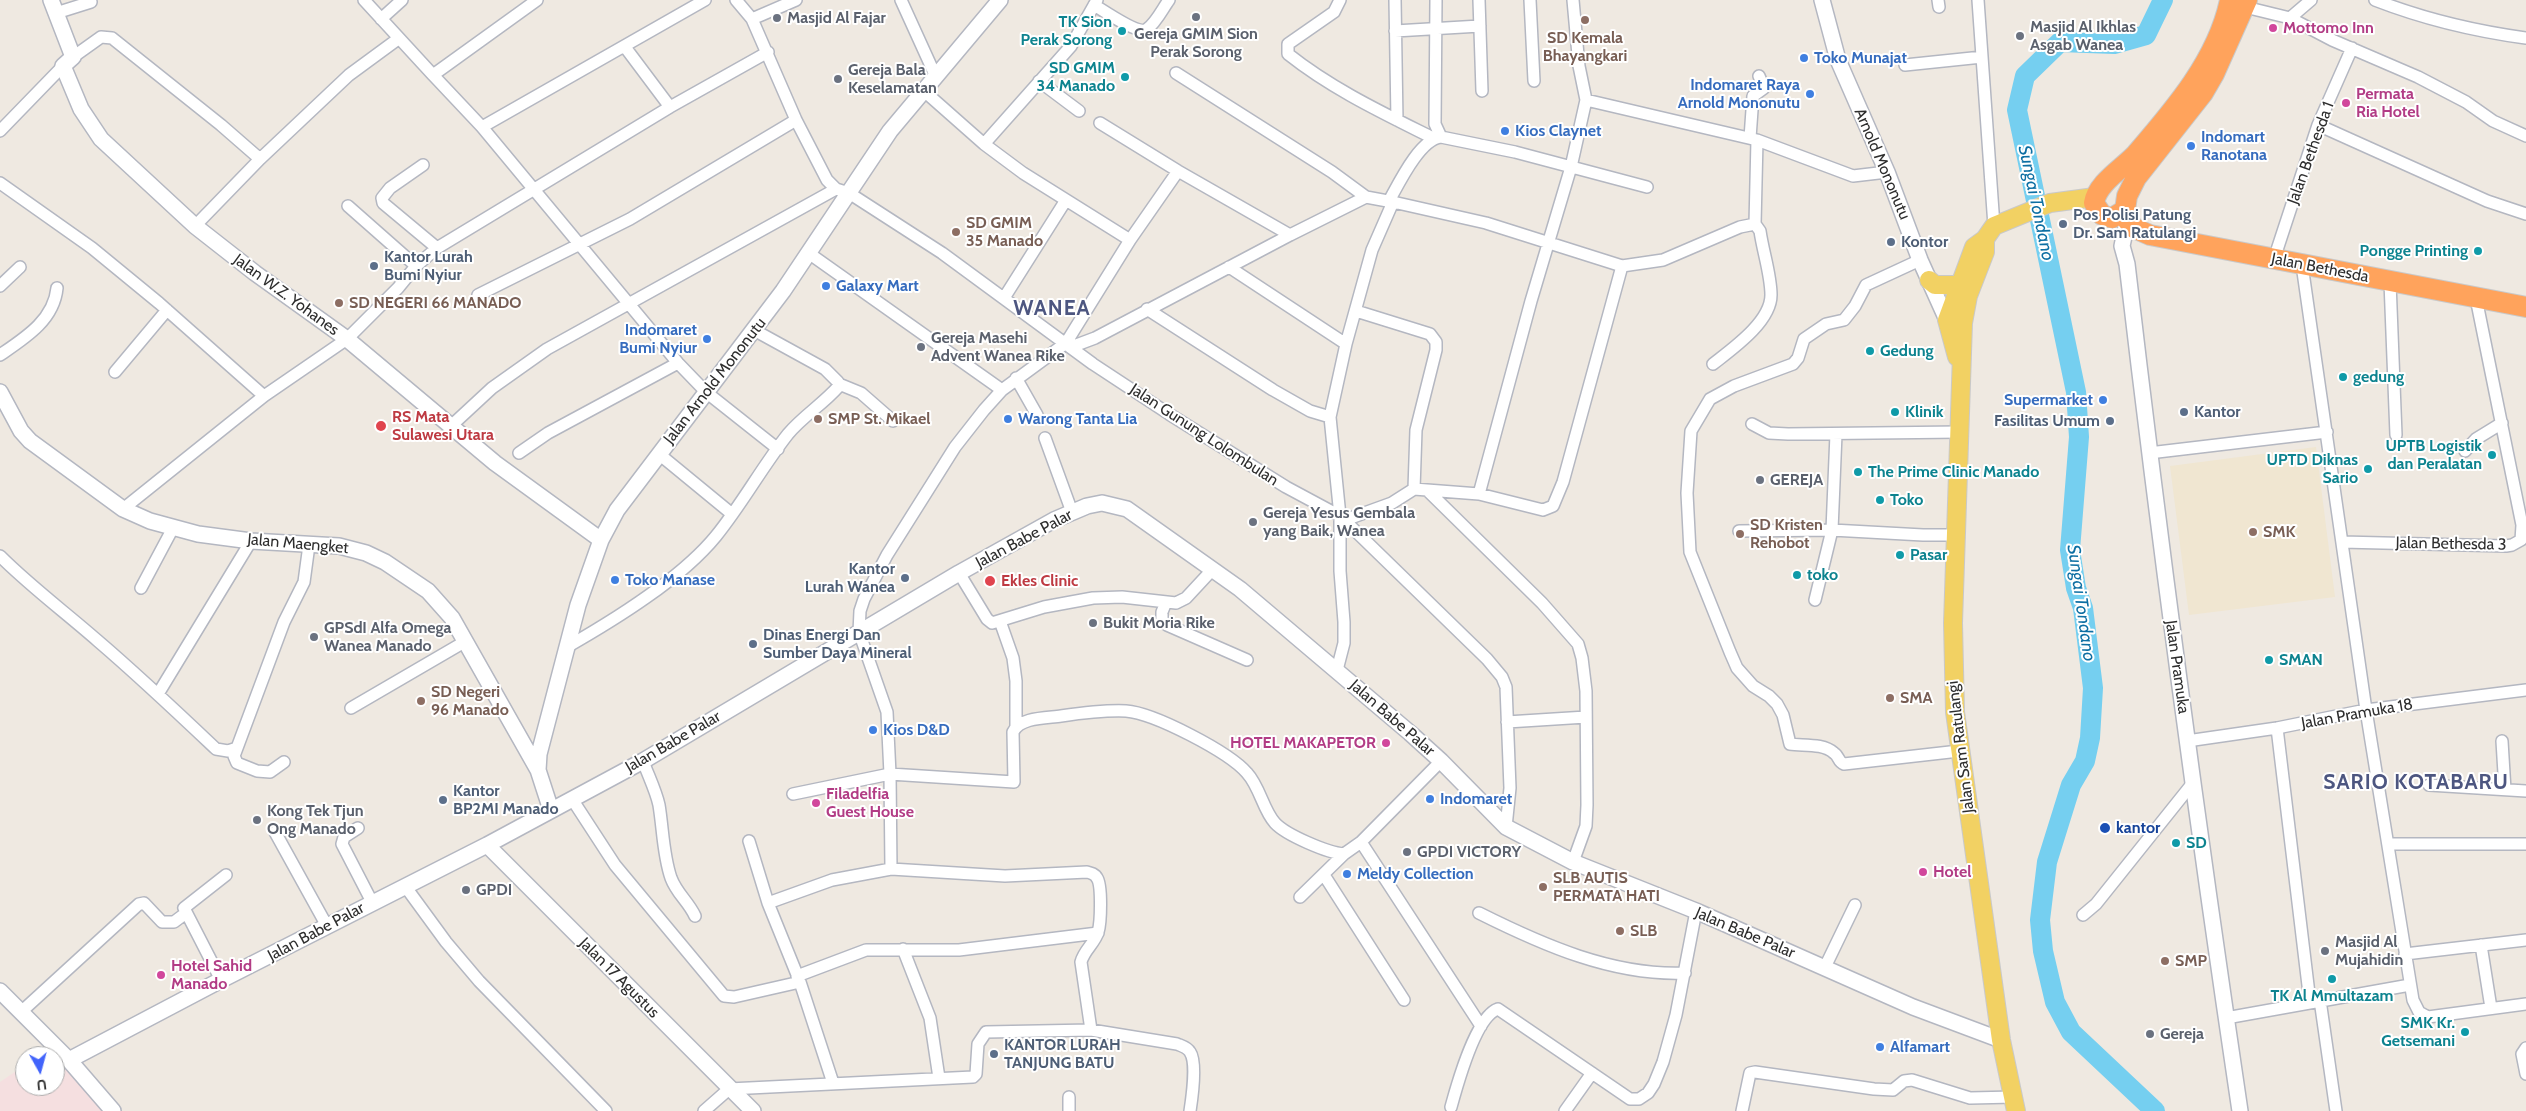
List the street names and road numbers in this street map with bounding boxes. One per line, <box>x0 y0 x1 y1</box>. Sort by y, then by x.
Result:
street label: Jalan Bethesda 1 <box>2284 99 2338 207</box>
street label: Arnold Mononutu <box>1850 105 1914 223</box>
street label: Jalan Bethesda <box>2270 249 2370 287</box>
street label: Jalan W.Z. Yohanes <box>229 250 343 340</box>
street label: Jalan Arnold Mononutu <box>660 314 770 448</box>
street label: Jalan Gunung Lolombulan <box>1126 380 1282 490</box>
street label: Jalan Babe Palar <box>972 505 1076 573</box>
street label: Jalan Maengket <box>247 530 349 558</box>
street label: Jalan Bethesda 3 <box>2395 533 2507 555</box>
street label: Jalan Pramuka <box>2161 619 2193 715</box>
street label: Jalan Babe Palar <box>1345 676 1439 760</box>
street label: Jalan Sam Ratulangi <box>1943 680 1979 814</box>
street label: Jalan Pramuka 18 <box>2300 695 2414 733</box>
street label: Jalan Babe Palar <box>622 707 724 777</box>
street label: Jalan Babe Palar <box>264 898 368 966</box>
street label: Jalan Babe Palar <box>1692 903 1798 963</box>
street label: Jalan 17 Agustus <box>575 934 663 1022</box>

